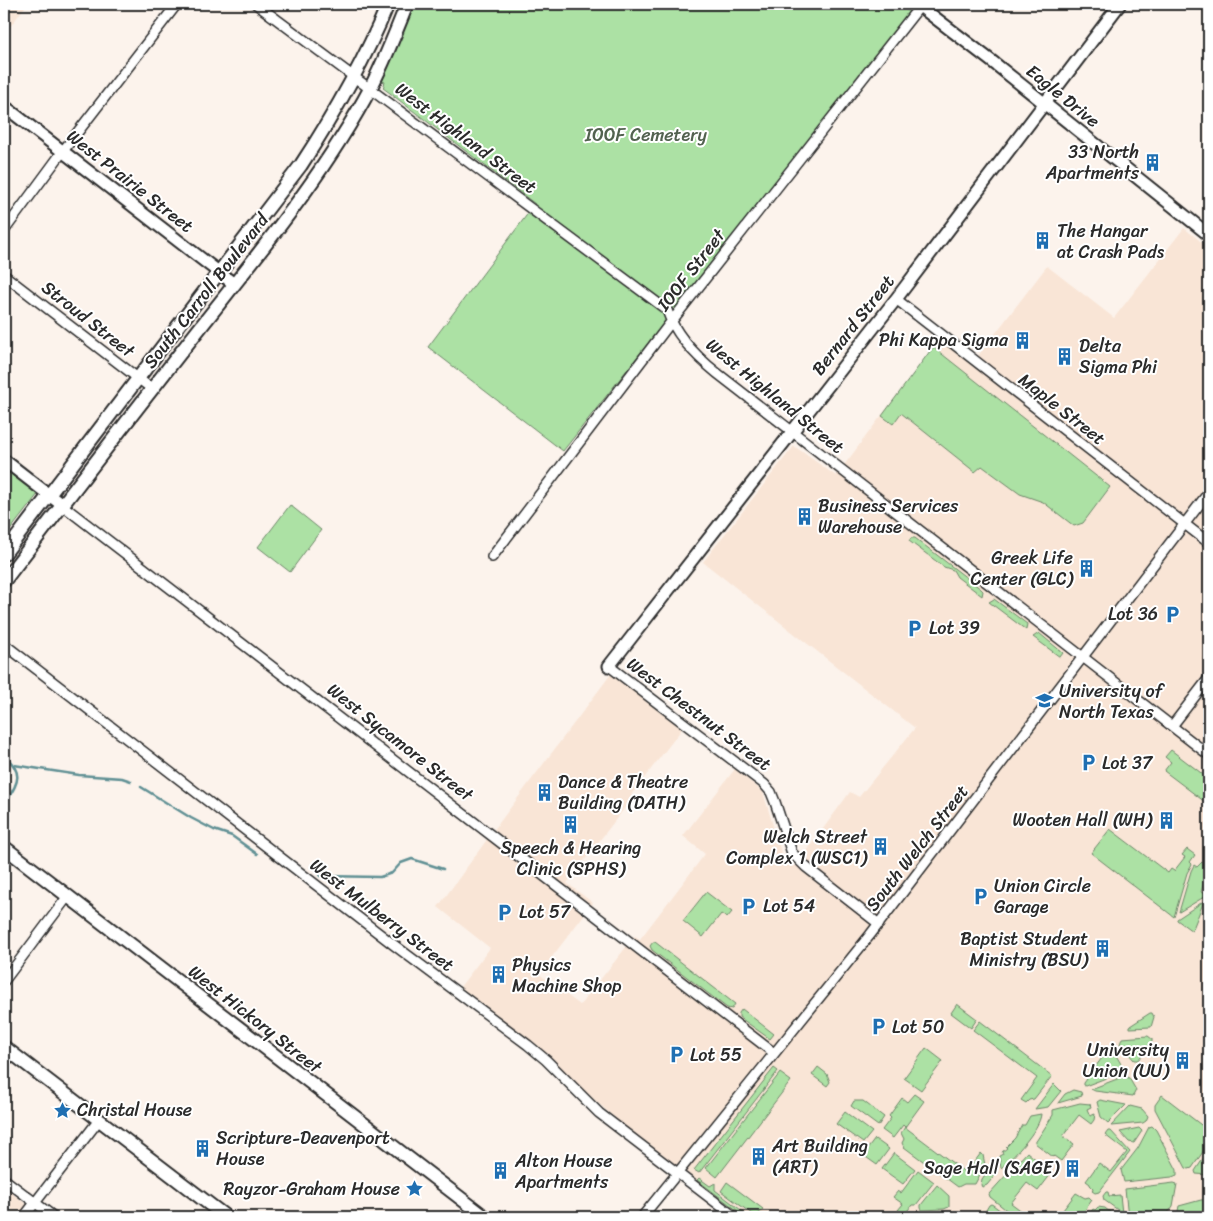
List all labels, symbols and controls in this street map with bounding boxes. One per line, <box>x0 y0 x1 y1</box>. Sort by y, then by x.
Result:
street label: Eagle Drive <box>1019 56 1107 136</box>
street label: West Highland Street <box>388 74 544 202</box>
park label: IOOF Cemetery <box>584 119 708 151</box>
street label: West Prairie Street <box>59 121 201 241</box>
place label: 33 North Apartments <box>1045 136 1140 189</box>
building icon: 33 North Apartments <box>1143 152 1163 172</box>
street label: South Carroll Boulevard <box>135 205 278 376</box>
place label: The Hangar at Crash Pads <box>1057 215 1165 268</box>
street label: IOOF Street <box>648 221 734 319</box>
building icon: The Hangar at Crash Pads <box>1033 231 1053 251</box>
street label: Bernard Street <box>803 267 903 383</box>
street label: Stroud Street <box>34 272 142 366</box>
place label: Phi Kappa Sigma <box>879 324 1009 356</box>
street label: West Highland Street <box>698 330 852 462</box>
building icon: Phi Kappa Sigma <box>1012 330 1032 350</box>
place label: Delta Sigma Phi <box>1079 330 1158 383</box>
building icon: Delta Sigma Phi <box>1055 346 1075 366</box>
street label: Maple Street <box>1011 364 1113 454</box>
place label: Business Services Warehouse <box>818 490 959 543</box>
building icon: Business Services Warehouse <box>794 506 814 526</box>
place label: Greek Life Center (GLC) <box>971 542 1075 595</box>
building icon: Greek Life Center (GLC) <box>1077 558 1097 578</box>
place label: Lot 36 <box>1108 598 1158 630</box>
parking icon: Lot 36 <box>1162 604 1182 624</box>
place label: Lot 39 <box>929 612 980 644</box>
parking icon: Lot 39 <box>905 618 925 638</box>
street label: West Chestnut Street <box>620 649 779 779</box>
street label: West Sycamore Street <box>320 674 481 810</box>
place label: University of North Texas <box>1059 675 1166 728</box>
school or university icon: University of North Texas <box>1035 691 1055 711</box>
place label: Lot 37 <box>1102 747 1154 779</box>
parking icon: Lot 37 <box>1078 753 1098 773</box>
place label: Dance & Theatre Building (DATH) <box>558 766 688 819</box>
street label: South Welch Street <box>857 777 977 918</box>
building icon: Dance & Theatre Building (DATH) <box>534 782 554 802</box>
place label: Wooten Hall (WH) <box>1013 804 1154 836</box>
building icon: Wooten Hall (WH) <box>1156 810 1176 830</box>
building icon: Speech & Hearing Clinic (SPHS) <box>561 815 581 835</box>
place label: Welch Street Complex 1 (WSC1) <box>726 821 869 874</box>
place label: Speech & Hearing Clinic (SPHS) <box>501 832 641 885</box>
building icon: Welch Street Complex 1 (WSC1) <box>871 837 891 857</box>
street label: West Mulberry Street <box>303 850 461 980</box>
place label: Union Circle Garage <box>994 870 1091 923</box>
parking icon: Union Circle Garage <box>970 886 990 906</box>
place label: Lot 54 <box>763 890 815 922</box>
place label: Lot 57 <box>519 896 572 928</box>
parking icon: Lot 54 <box>739 896 759 916</box>
parking icon: Lot 57 <box>495 902 515 922</box>
place label: Baptist Student Ministry (BSU) <box>960 923 1090 976</box>
building icon: Baptist Student Ministry (BSU) <box>1092 939 1112 959</box>
place label: Physics Machine Shop <box>512 949 622 1002</box>
street label: West Hickory Street <box>181 956 330 1082</box>
building icon: Physics Machine Shop <box>488 965 508 985</box>
place label: Lot 50 <box>892 1011 944 1043</box>
parking icon: Lot 50 <box>868 1017 888 1037</box>
place label: University Union (UU) <box>1082 1034 1171 1087</box>
place label: Lot 55 <box>690 1039 742 1071</box>
parking icon: Lot 55 <box>666 1045 686 1065</box>
building icon: University Union (UU) <box>1173 1050 1193 1070</box>
place label: Christal House <box>77 1094 192 1126</box>
place icon: Christal House <box>53 1100 73 1120</box>
place label: Scripture-Deavenport House <box>216 1122 390 1175</box>
place label: Art Building (ART) <box>771 1130 868 1183</box>
building icon: Scripture-Deavenport House <box>192 1138 212 1158</box>
place label: Alton House Apartments <box>514 1145 612 1198</box>
building icon: Art Building (ART) <box>748 1146 768 1166</box>
place label: Sage Hall (SAGE) <box>924 1152 1061 1184</box>
building icon: Sage Hall (SAGE) <box>1063 1158 1083 1178</box>
building icon: Alton House Apartments <box>491 1161 511 1181</box>
place label: Rayzor-Graham House <box>224 1173 400 1205</box>
place icon: Rayzor-Graham House <box>404 1179 424 1199</box>

